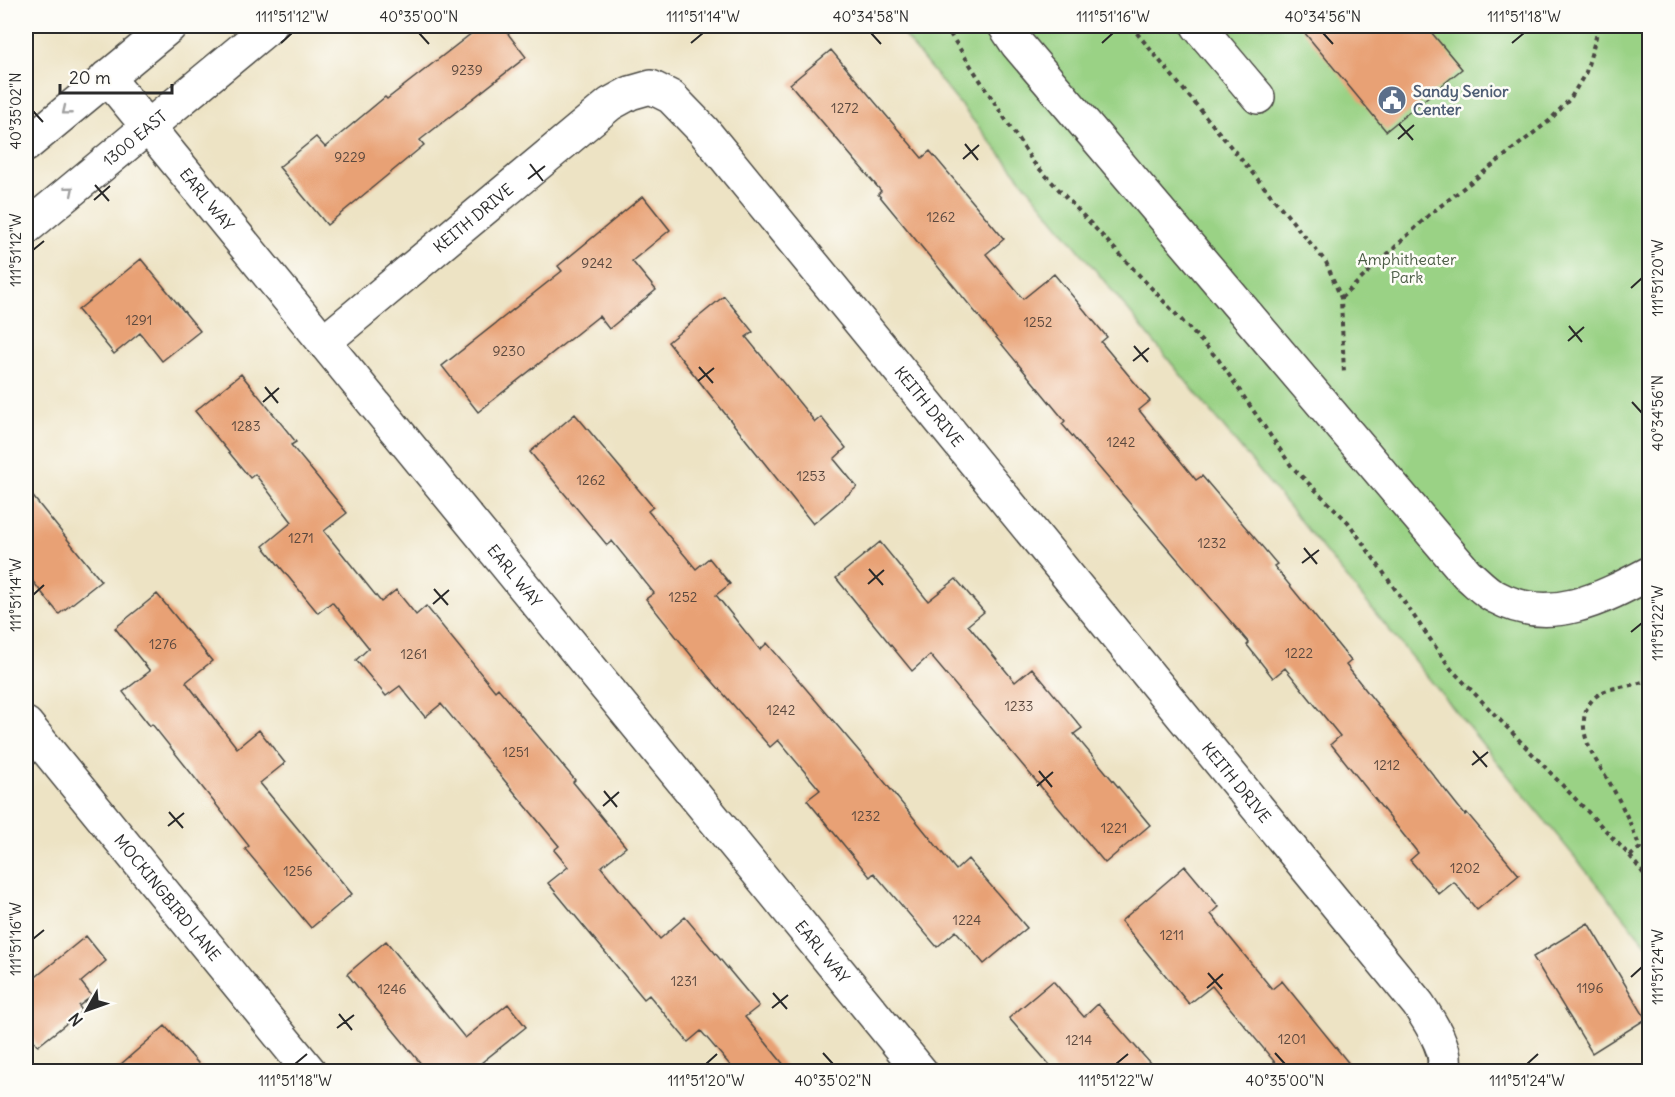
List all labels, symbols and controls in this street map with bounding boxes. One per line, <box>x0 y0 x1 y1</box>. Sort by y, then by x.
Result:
text: 111°51'12"W <box>255 7 329 26</box>
text: 40°35'00"N <box>380 7 458 26</box>
text: 111°51'14"W <box>666 7 740 26</box>
text: 40°34'58"N <box>833 7 909 26</box>
text: 111°51'16"W <box>1076 7 1150 26</box>
text: 40°34'56"N <box>1285 7 1361 26</box>
text: 111°51'18"W <box>1487 7 1561 26</box>
scale bar <box>60 57 172 95</box>
house number: 9239 <box>451 61 483 79</box>
text: 20 m <box>69 66 111 89</box>
text: 40°35'02"N <box>6 72 25 150</box>
place label: Sandy Senior Center <box>1413 81 1509 119</box>
public building icon: Sandy Senior Center <box>1376 84 1408 116</box>
house number: 1272 <box>831 99 859 117</box>
one-way arrow <box>62 104 73 115</box>
street label: 1300 EAST <box>98 106 171 170</box>
house number: 9229 <box>334 148 366 166</box>
street label: EARL WAY <box>176 164 239 235</box>
street label: KEITH DRIVE <box>429 179 517 257</box>
one-way arrow <box>64 187 75 198</box>
house number: 1262 <box>927 208 956 226</box>
text: 111°51'12"W <box>6 213 25 287</box>
text: 111°51'20"W <box>1648 239 1667 317</box>
park label: Amphitheater Park <box>1358 249 1457 287</box>
house number: 9242 <box>581 254 613 272</box>
house number: 1291 <box>126 311 152 329</box>
house number: 1252 <box>1024 313 1053 331</box>
house number: 9230 <box>493 342 525 360</box>
street label: KEITH DRIVE <box>890 362 968 450</box>
text: 40°34'56"N <box>1648 375 1667 451</box>
house number: 1283 <box>231 417 261 435</box>
house number: 1242 <box>1107 433 1136 451</box>
house number: 1253 <box>796 467 826 485</box>
house number: 1262 <box>577 471 606 489</box>
house number: 1271 <box>288 529 314 547</box>
house number: 1232 <box>1198 534 1227 552</box>
street label: EARL WAY <box>483 540 546 611</box>
text: 111°51'14"W <box>6 558 25 632</box>
text: 111°51'22"W <box>1648 585 1667 661</box>
house number: 1252 <box>669 588 698 606</box>
house number: 1276 <box>149 635 177 653</box>
house number: 1222 <box>1285 644 1314 662</box>
house number: 1261 <box>401 645 427 663</box>
house number: 1233 <box>1004 697 1034 715</box>
house number: 1242 <box>767 701 796 719</box>
street label: KEITH DRIVE <box>1198 738 1275 827</box>
house number: 1251 <box>503 743 529 761</box>
house number: 1212 <box>1374 756 1401 774</box>
house number: 1232 <box>852 807 881 825</box>
house number: 1221 <box>1101 819 1127 837</box>
street label: MOCKINGBIRD LANE <box>110 830 225 965</box>
house number: 1202 <box>1450 859 1480 877</box>
house number: 1256 <box>283 862 313 880</box>
text: 111°51'16"W <box>6 902 25 976</box>
house number: 1224 <box>953 911 981 929</box>
street label: EARL WAY <box>791 916 854 987</box>
house number: 1211 <box>1160 926 1184 944</box>
text: 111°51'24"W <box>1648 929 1667 1005</box>
house number: 1231 <box>671 972 697 990</box>
house number: 1196 <box>1576 979 1604 997</box>
north arrow <box>57 980 117 1040</box>
house number: 1246 <box>377 980 407 998</box>
text: N <box>64 1009 87 1030</box>
house number: 1201 <box>1278 1030 1306 1048</box>
house number: 1214 <box>1066 1031 1092 1049</box>
text: 111°51'18"W <box>258 1071 332 1090</box>
text: 111°51'20"W <box>667 1071 745 1090</box>
text: 40°35'02"N <box>794 1071 872 1090</box>
text: 111°51'22"W <box>1078 1071 1154 1090</box>
text: 40°35'00"N <box>1246 1071 1324 1090</box>
text: 111°51'24"W <box>1489 1071 1565 1090</box>

